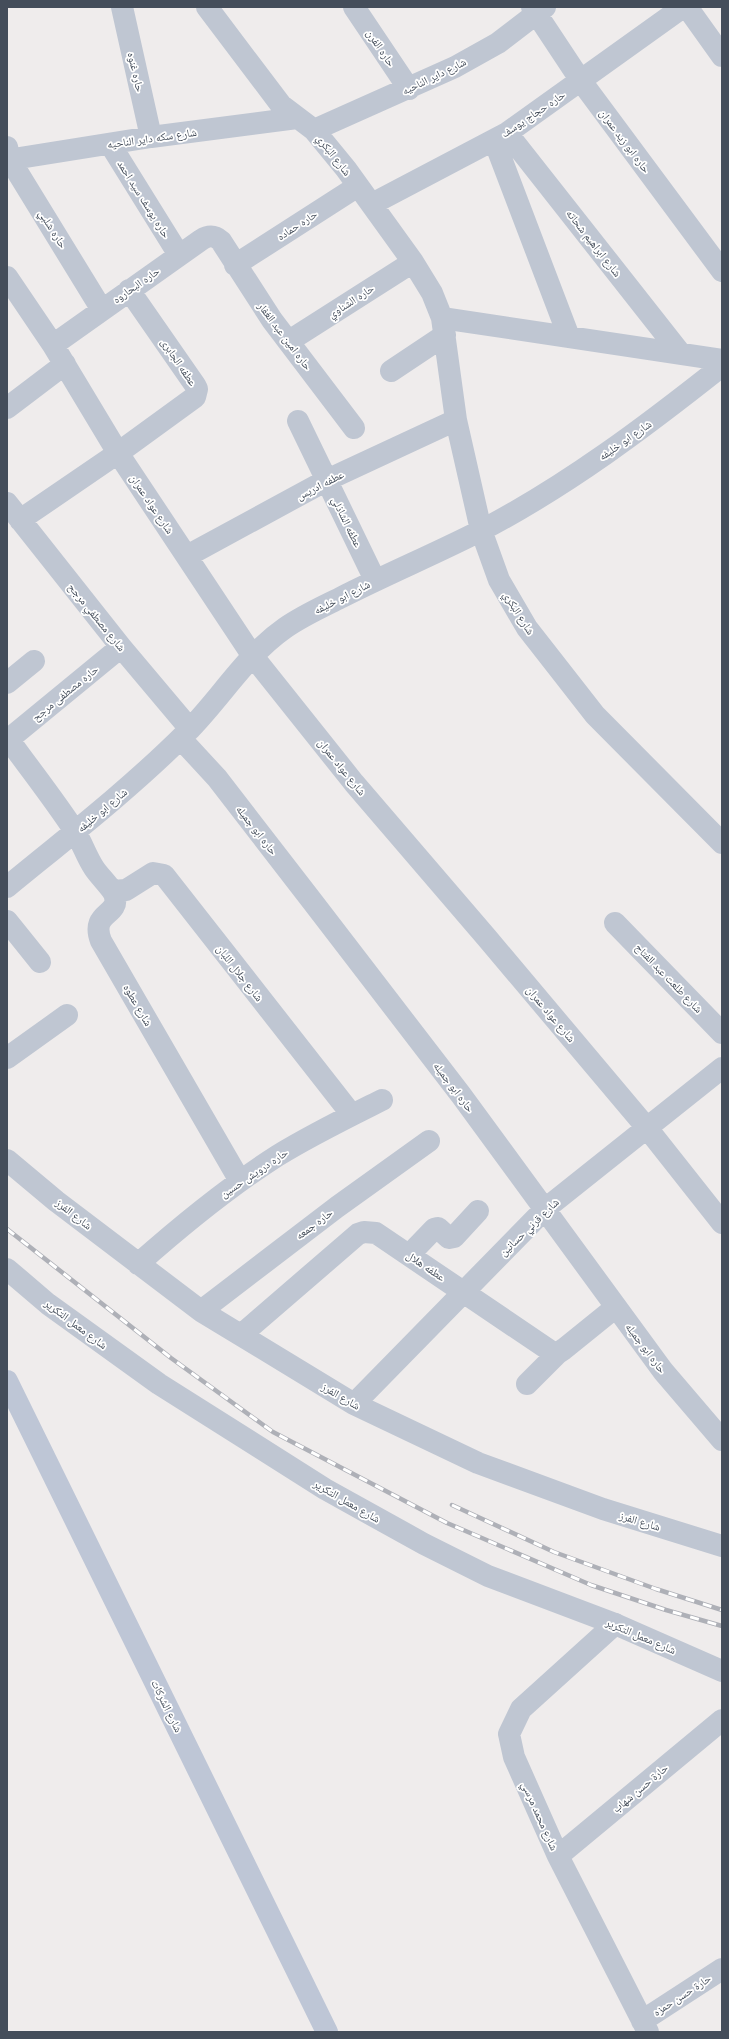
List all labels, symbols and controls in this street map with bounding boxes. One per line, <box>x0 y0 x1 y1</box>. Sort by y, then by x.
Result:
street label: حاره الفرن <box>363 26 399 70</box>
street label: حاره غنوه <box>124 51 148 93</box>
street label: شارع داير الناحيه <box>399 54 469 98</box>
street label: حاره حجاج يوسف <box>498 87 568 141</box>
street label: حاره ابو زيد عمران <box>596 106 654 176</box>
street label: شارع سكه داير الناحيه <box>106 124 198 152</box>
street label: شارع البكري <box>312 131 355 180</box>
street label: حاره يوسف سيد احمد <box>114 157 174 241</box>
street label: حاره حماده <box>274 206 320 244</box>
street label: شارع ابراهيم شحاته <box>563 206 625 280</box>
street label: حاره شلبي <box>34 207 71 252</box>
street label: حاره البحاروه <box>109 263 163 307</box>
street label: حاره الشناوي <box>325 280 378 323</box>
street label: حاره امين عبد الغفار <box>254 298 316 373</box>
street label: عطفه الجابرى <box>157 335 201 389</box>
street label: شارع ابو خليفه <box>595 416 655 464</box>
street label: عطفه ادريس <box>293 466 347 504</box>
street label: شارع عواد عمران <box>126 471 178 537</box>
street label: عطفه الشاذلي <box>327 494 366 551</box>
street label: شارع ابو خليفه <box>311 576 373 618</box>
street label: شارع مصطفي مرجح <box>64 579 130 655</box>
street label: شارع البكري <box>499 588 539 638</box>
street label: حاره مصطفى مرجح <box>28 661 102 725</box>
street label: شارع عواد عمران <box>314 735 370 799</box>
street label: شارع ابو خليفه <box>73 784 131 836</box>
street label: حاره ابو جميله <box>233 802 281 858</box>
street label: شارع طلعت عبد الفتاح <box>632 940 706 1016</box>
street label: شارع جلال اللبان <box>213 941 267 1005</box>
street label: شارع عطوه <box>119 981 157 1029</box>
street label: شارع عواد عمران <box>523 982 579 1046</box>
street label: حاره ابو جميله <box>430 1059 478 1115</box>
street label: حاره درويش حسين <box>217 1144 291 1202</box>
street label: شارع الفرز <box>52 1194 96 1233</box>
street label: شارع قرني حسانين <box>496 1194 563 1260</box>
street label: حاره جمعه <box>292 1205 336 1243</box>
street label: عطفه هلال <box>403 1247 449 1285</box>
street label: شارع معمل التكرير <box>41 1295 111 1353</box>
street label: حاره ابو جميله <box>622 1320 670 1376</box>
street label: شارع الفرز <box>318 1378 363 1413</box>
street label: شارع معمل التكرير <box>310 1475 383 1527</box>
street label: شارع الفرز <box>617 1507 662 1535</box>
street label: شارع معمل التكرير <box>603 1614 679 1658</box>
street label: شارع الشركات <box>147 1677 187 1735</box>
street label: حارة حسن شهاب <box>609 1760 671 1816</box>
street label: شارع محمد مرسي <box>517 1779 562 1853</box>
street label: حارة حسن حمزه <box>650 1970 714 2020</box>

